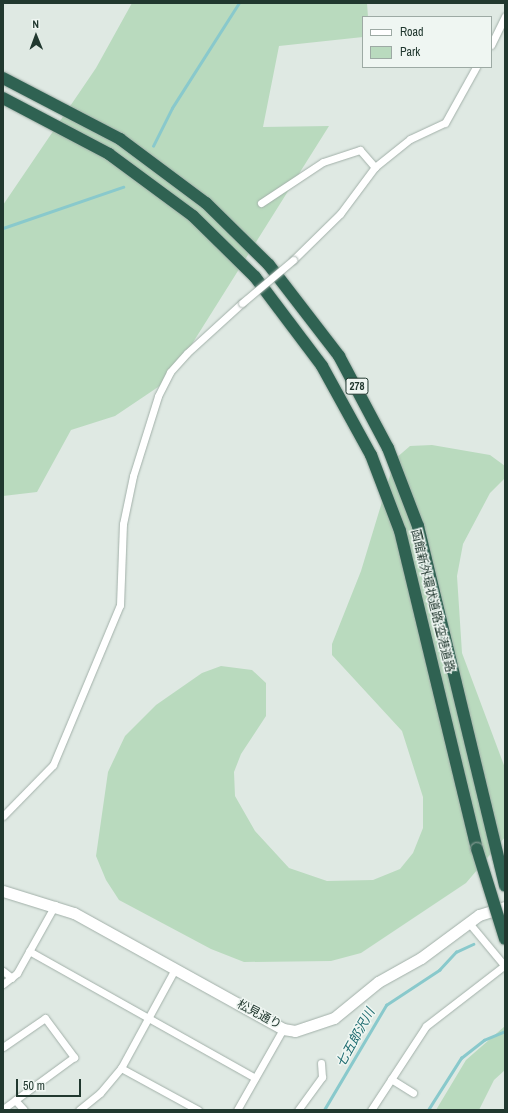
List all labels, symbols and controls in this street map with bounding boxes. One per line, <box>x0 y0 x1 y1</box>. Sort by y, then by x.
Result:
north arrow <box>16 16 56 56</box>
legend <box>362 16 492 68</box>
text: N <box>32 17 39 31</box>
text: Road <box>400 24 424 40</box>
text: Park <box>400 44 420 60</box>
road number: 278 <box>345 377 369 395</box>
street label: 函館新外環状道路;空港道路 <box>407 528 457 674</box>
street label: 松見通り <box>234 997 284 1033</box>
water label: 七五郎沢川 <box>333 1006 379 1070</box>
scale bar <box>18 1071 83 1097</box>
text: 50 m <box>23 1078 45 1094</box>

